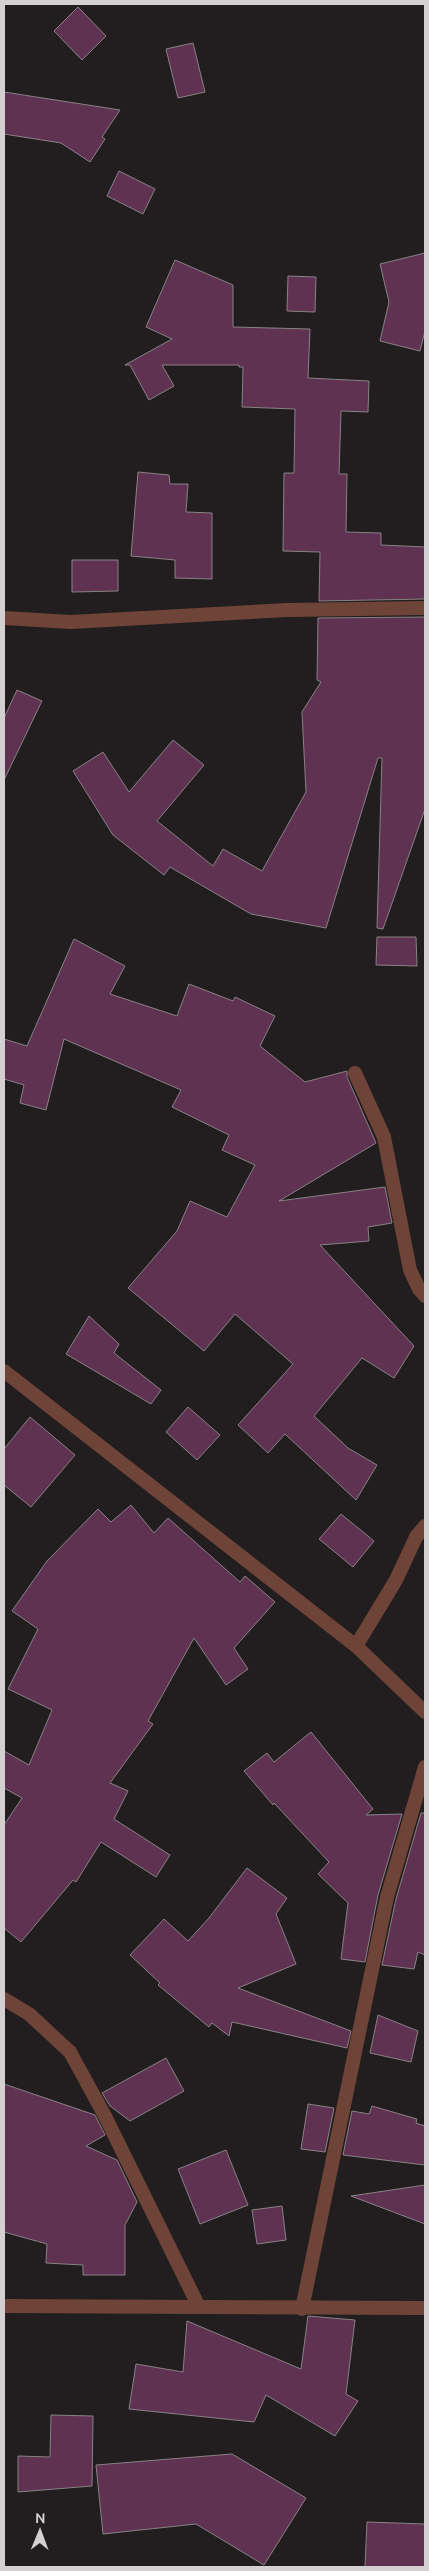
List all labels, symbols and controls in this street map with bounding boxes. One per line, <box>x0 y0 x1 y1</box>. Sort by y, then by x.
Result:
north arrow <box>15 2506 65 2556</box>
text: N <box>35 2510 46 2526</box>

